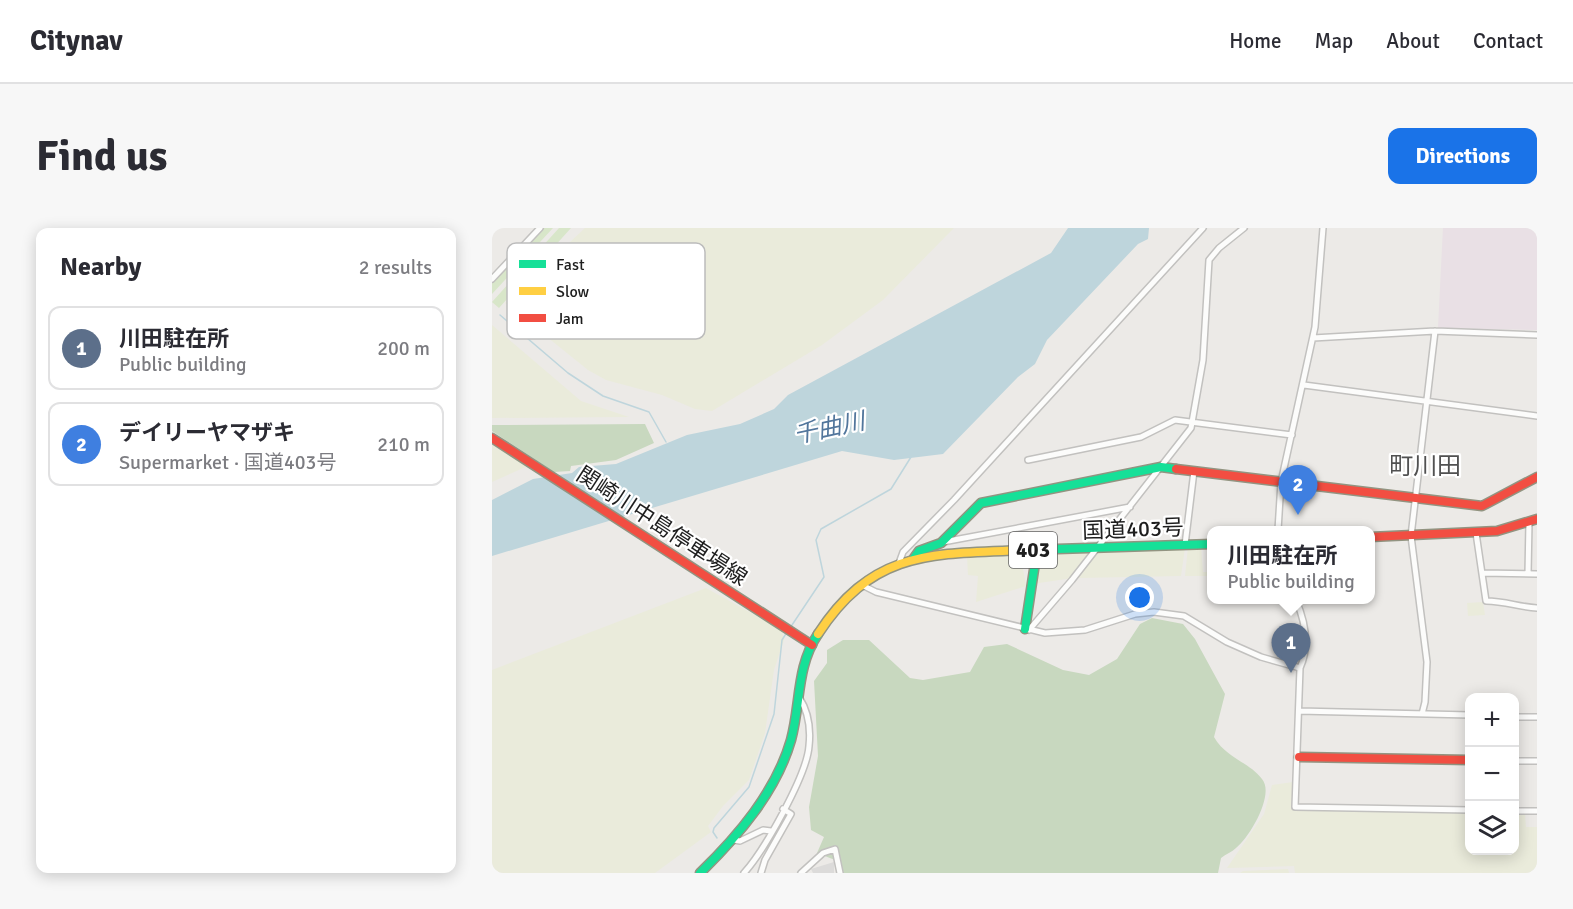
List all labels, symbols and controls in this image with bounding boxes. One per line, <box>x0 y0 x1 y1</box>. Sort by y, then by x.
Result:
text: Citynav <box>30 24 123 58</box>
text: Home <box>1229 28 1282 54</box>
text: Map <box>1315 28 1353 54</box>
text: About <box>1386 28 1440 54</box>
text: Contact <box>1473 28 1543 54</box>
button: Directions <box>1388 128 1537 184</box>
text: Find us <box>36 131 167 182</box>
legend <box>507 243 705 339</box>
text: Nearby <box>60 251 141 283</box>
text: 2 results <box>359 255 432 280</box>
text: Fast <box>556 255 585 275</box>
text: Slow <box>556 282 590 302</box>
text: Jam <box>556 309 584 329</box>
text: 川田駐在所 <box>119 325 229 352</box>
text: 1 <box>76 336 87 361</box>
text: 200 m <box>377 336 430 361</box>
text: Public building <box>119 352 247 377</box>
water label: 千曲川 <box>791 405 870 450</box>
text: デイリーヤマザキ <box>119 419 295 446</box>
text: 2 <box>76 432 87 457</box>
text: 210 m <box>377 432 430 457</box>
text: Supermarket · 国道403号 <box>119 450 336 475</box>
district label: 町川田 <box>1389 451 1461 481</box>
street label: 関崎川中島停車場線 <box>572 461 752 591</box>
pin: 2 <box>1278 466 1318 515</box>
street label: 国道403号 <box>1082 514 1184 544</box>
popup <box>1207 526 1375 604</box>
road number: 403 <box>1009 532 1057 568</box>
text: 川田駐在所 <box>1227 542 1337 569</box>
text: Public building <box>1227 569 1355 594</box>
your location <box>1125 583 1154 612</box>
pin: 1 <box>1272 624 1310 673</box>
map controls <box>1465 693 1519 855</box>
button: + <box>1465 693 1519 747</box>
button: − <box>1465 747 1519 801</box>
button: layers <box>1465 801 1519 855</box>

